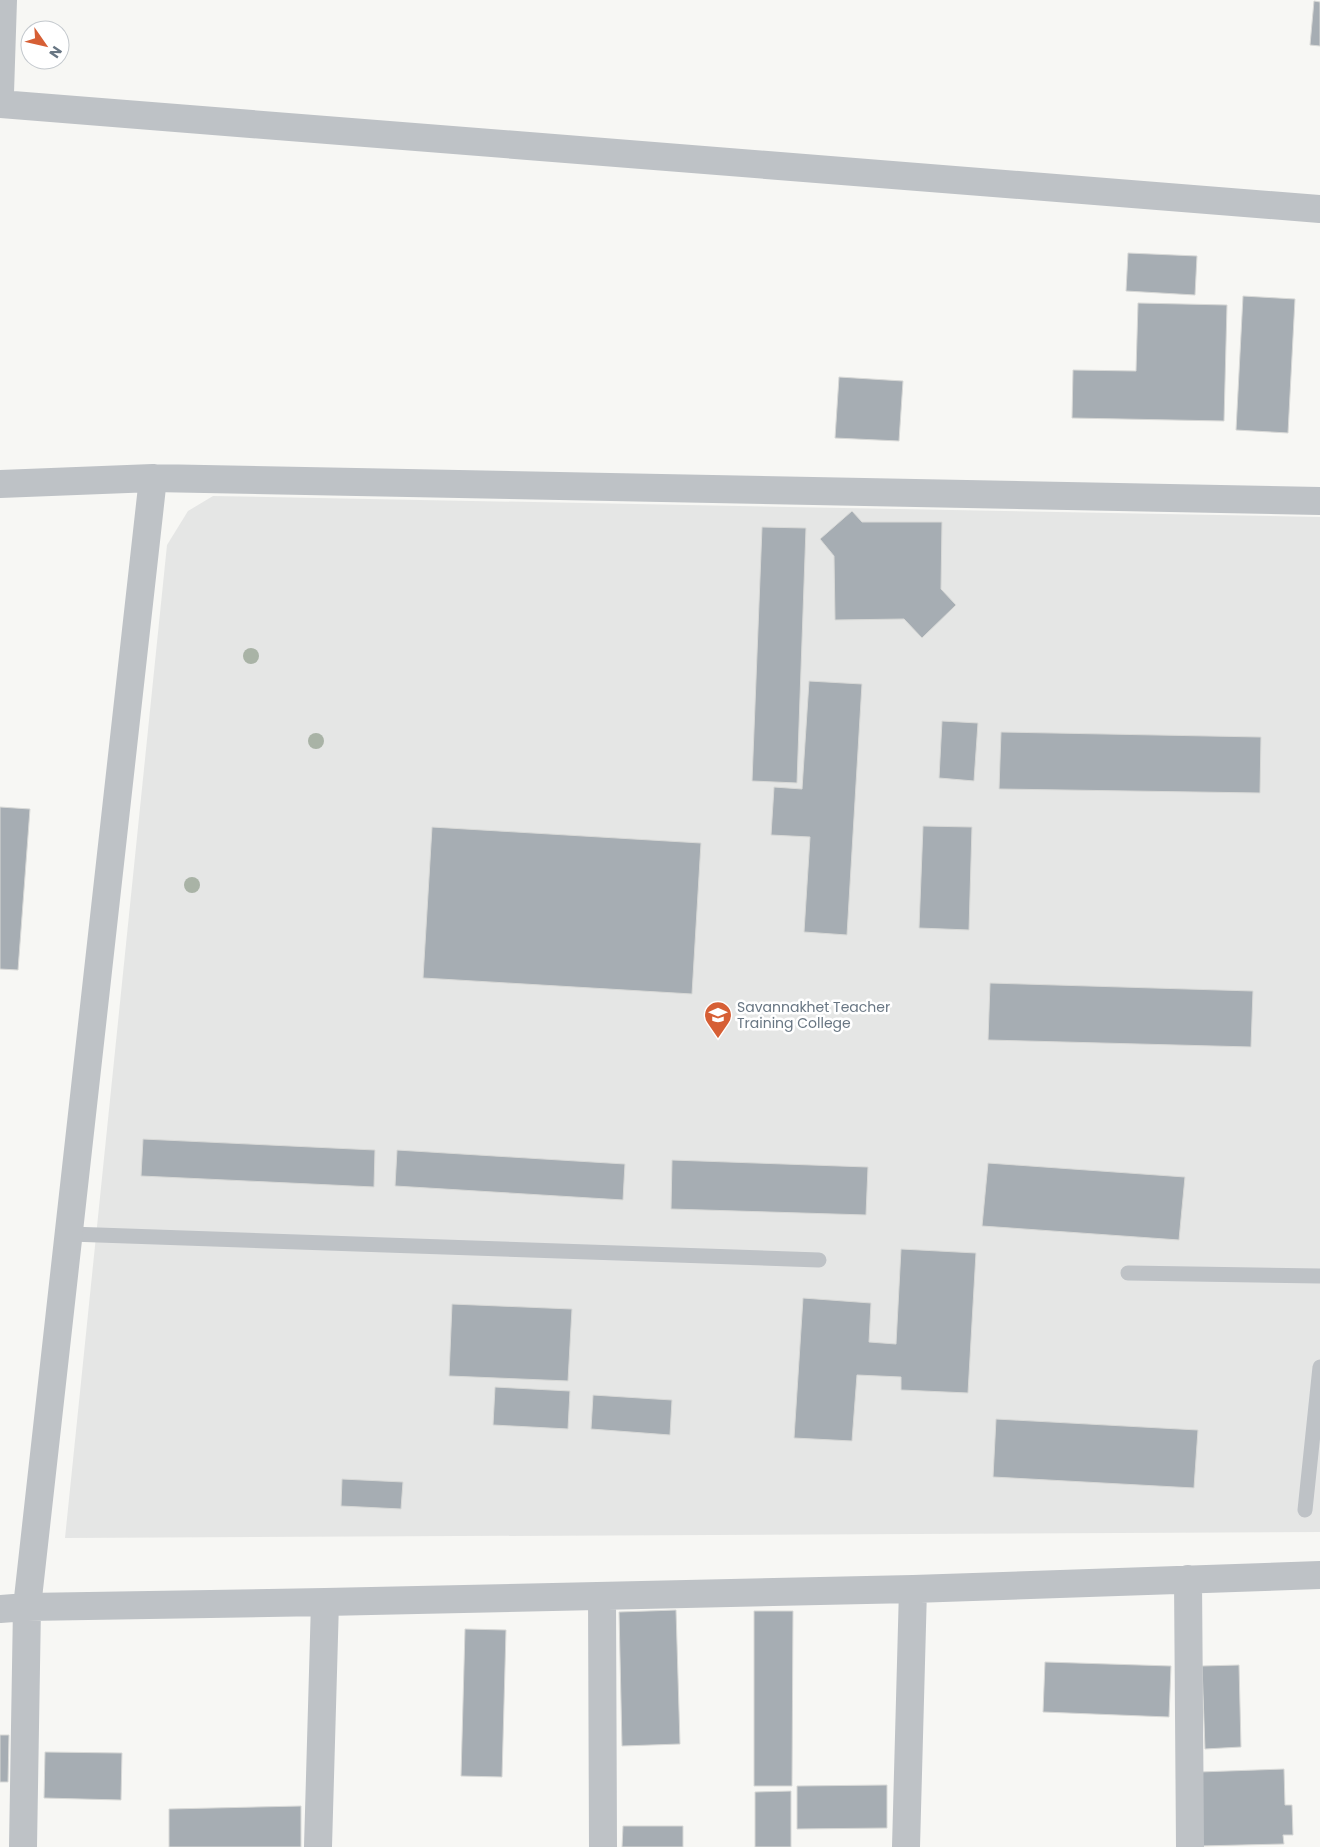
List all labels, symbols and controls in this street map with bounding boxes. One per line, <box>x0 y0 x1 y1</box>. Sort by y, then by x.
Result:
north arrow <box>20 20 70 70</box>
text: N <box>45 42 67 62</box>
place label: Savannakhet Teacher Training College <box>737 997 890 1033</box>
school or university icon: Savannakhet Teacher Training College <box>703 1000 733 1039</box>

